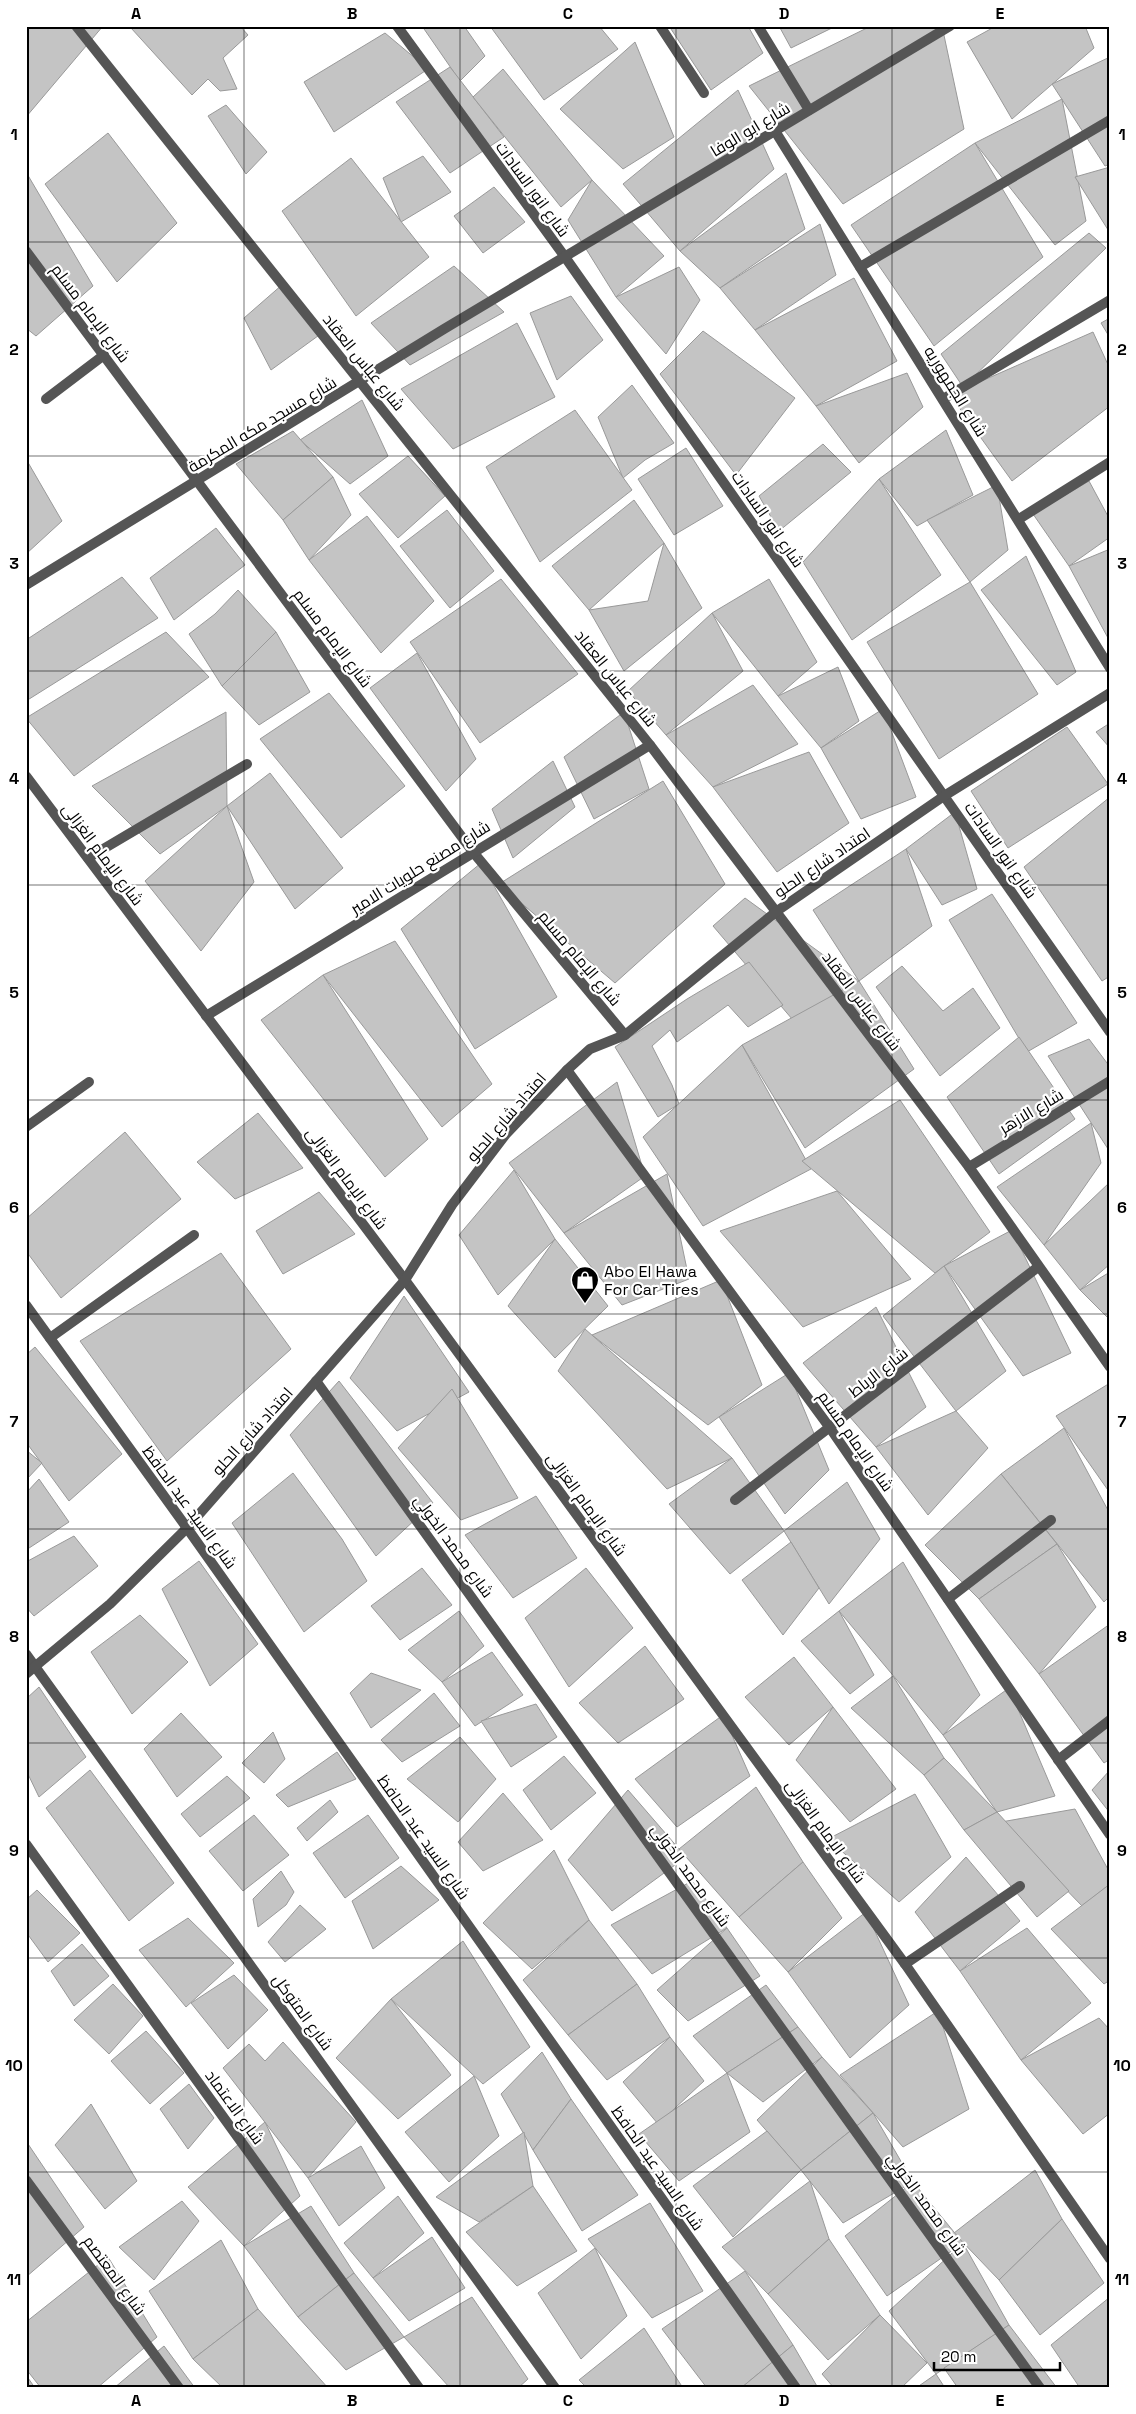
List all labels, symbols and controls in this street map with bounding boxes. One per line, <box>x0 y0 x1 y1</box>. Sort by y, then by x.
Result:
text: A <box>131 3 141 24</box>
text: B <box>347 3 357 24</box>
text: C <box>563 3 573 24</box>
text: D <box>779 3 789 24</box>
text: E <box>996 3 1005 24</box>
street label: شارع ابو الوفا <box>707 97 795 162</box>
text: 1 <box>10 124 18 145</box>
text: 1 <box>1118 124 1126 145</box>
street label: شارع انور السادات <box>490 137 574 242</box>
street label: شارع الإمام مسلم <box>46 260 135 367</box>
street label: شارع عباس العقاد <box>317 309 409 416</box>
text: 2 <box>9 339 19 360</box>
text: 2 <box>1117 339 1127 360</box>
street label: شارع الجمهوريه <box>919 342 992 441</box>
street label: شارع مسجد مكه المكرمة <box>184 372 341 478</box>
street label: شارع انور السادات <box>726 467 809 572</box>
text: 3 <box>9 553 19 574</box>
text: 3 <box>1117 553 1127 574</box>
street label: شارع الإمام مسلم <box>288 585 377 692</box>
street label: شارع عباس العقاد <box>569 625 661 732</box>
text: 4 <box>9 768 19 789</box>
text: 4 <box>1117 768 1127 789</box>
street label: شارع انور السادات <box>959 798 1042 903</box>
street label: شارع الإمام الغزالى <box>56 799 148 910</box>
street label: شارع مصنع حلويات الامير <box>346 816 495 920</box>
street label: امتداد شارع الحلو <box>770 823 875 903</box>
street label: شارع الإمام مسلم <box>533 906 626 1011</box>
street label: شارع عباس العقاد <box>817 947 906 1056</box>
text: 5 <box>9 982 19 1003</box>
text: 5 <box>1117 982 1127 1003</box>
street label: امتداد شارع الحلو <box>462 1068 552 1167</box>
street label: شارع الازهر <box>994 1084 1068 1140</box>
street label: شارع الإمام الغزالى <box>300 1123 392 1234</box>
text: 6 <box>9 1197 19 1218</box>
text: 6 <box>1117 1197 1127 1218</box>
place label: Abo El Hawa For Car Tires <box>604 1261 699 1300</box>
shop icon: Abo El Hawa For Car Tires <box>570 1265 600 1304</box>
street label: شارع الرباط <box>844 1343 913 1403</box>
street label: امتداد شارع الحلو <box>207 1383 298 1481</box>
street label: شارع الإمام مسلم <box>812 1387 898 1496</box>
text: 7 <box>10 1411 19 1432</box>
text: 7 <box>1118 1411 1127 1432</box>
street label: شارع السيد عبد الحافظ <box>137 1442 241 1574</box>
street label: شارع الإمام الغزالى <box>541 1448 631 1561</box>
street label: شارع محمد الخولي <box>407 1491 498 1604</box>
text: 8 <box>9 1626 19 1647</box>
text: 8 <box>1117 1626 1127 1647</box>
street label: شارع السيد عبد الحافظ <box>372 1771 474 1904</box>
street label: شارع الإمام الغزالى <box>780 1775 870 1888</box>
street label: شارع محمد الخولي <box>644 1820 735 1933</box>
text: 9 <box>9 1840 19 1861</box>
text: 9 <box>1117 1840 1127 1861</box>
street label: شارع المتوكل <box>267 1970 337 2055</box>
text: 10 <box>5 2055 23 2076</box>
text: 10 <box>1113 2055 1131 2076</box>
street label: شارع الاعتماد <box>200 2066 269 2149</box>
street label: شارع السيد عبد الحافظ <box>606 2102 708 2235</box>
street label: شارع محمد الخولي <box>880 2149 971 2262</box>
street label: شارع المعتصم <box>78 2231 151 2320</box>
text: 11 <box>7 2269 21 2290</box>
text: 11 <box>1115 2269 1129 2290</box>
scale bar <box>934 2339 1060 2371</box>
text: 20 m <box>941 2347 976 2366</box>
text: A <box>131 2390 141 2411</box>
text: B <box>347 2390 357 2411</box>
text: C <box>563 2390 573 2411</box>
text: D <box>779 2390 789 2411</box>
text: E <box>996 2390 1005 2411</box>

